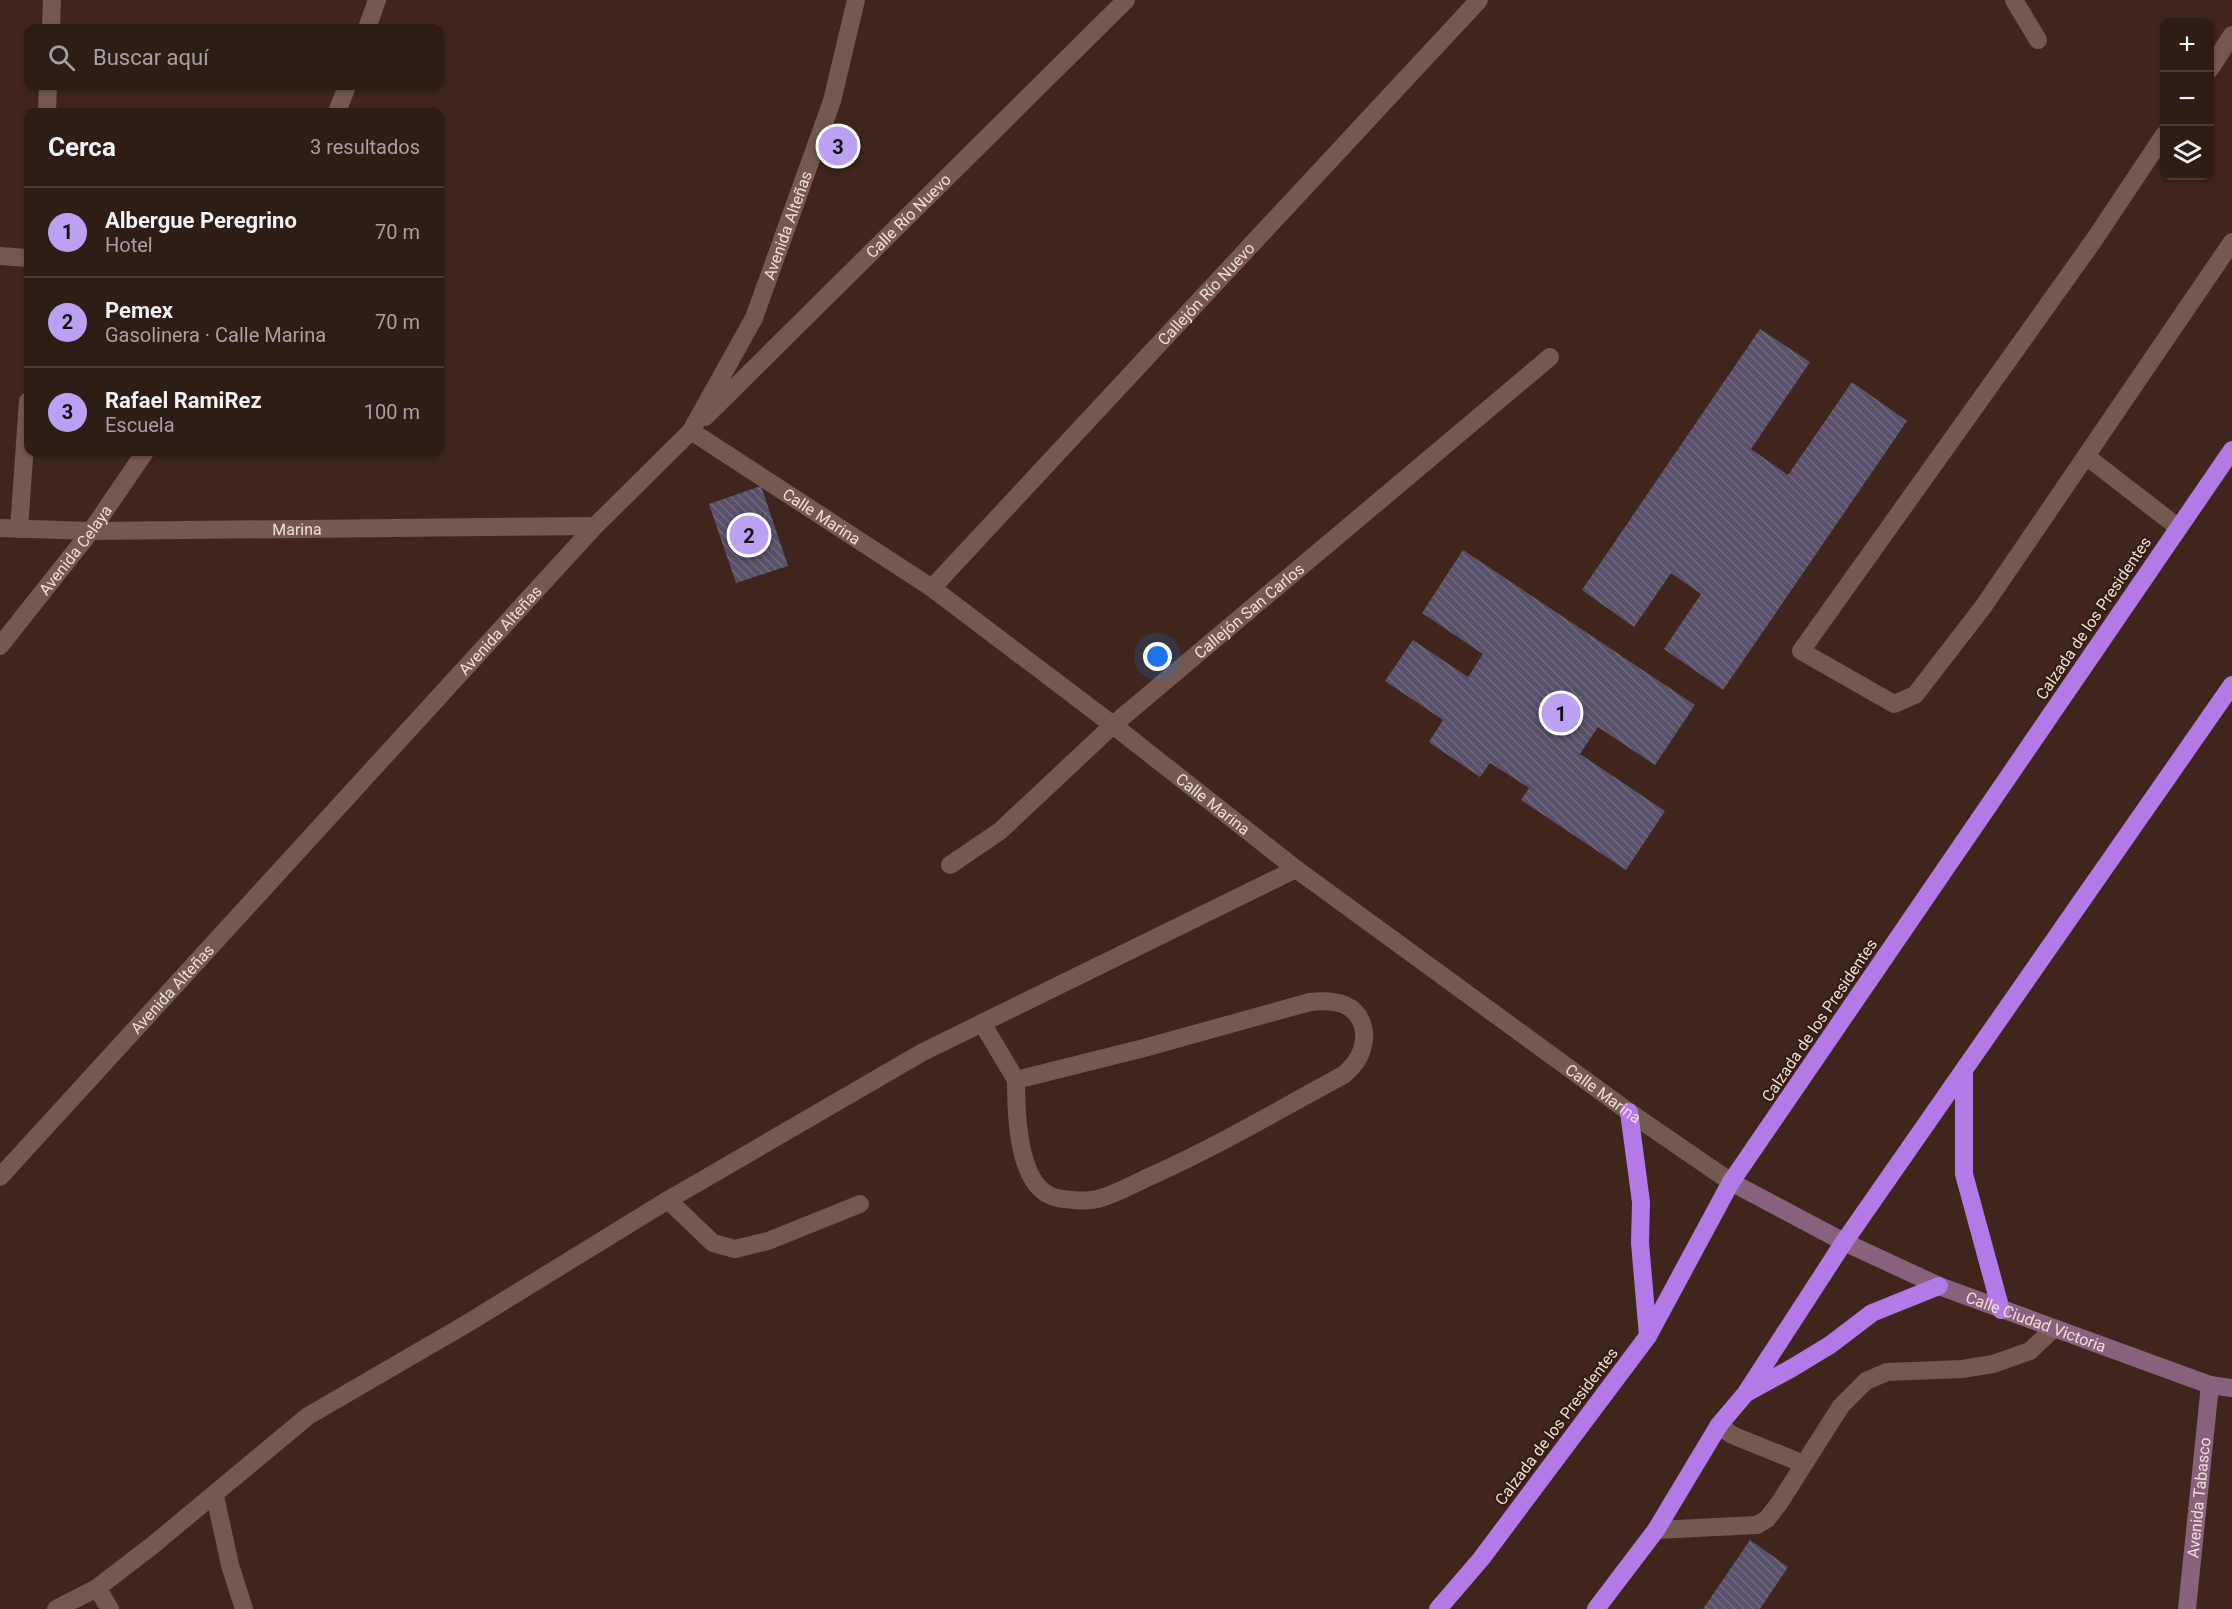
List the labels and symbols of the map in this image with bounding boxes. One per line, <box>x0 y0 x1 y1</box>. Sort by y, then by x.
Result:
pin: 3 <box>818 124 858 168</box>
street label: Avenida Alteñas <box>760 168 816 282</box>
street label: Calle Río Nuevo <box>862 170 955 262</box>
street label: Callejón Río Nuevo <box>1154 239 1259 349</box>
street label: Calle Marina <box>779 484 864 549</box>
street label: Avenida Celaya <box>35 502 116 599</box>
pin: 2 <box>730 512 768 558</box>
street label: Marina <box>272 520 322 539</box>
street label: Calzada de los Presidentes <box>2032 533 2155 703</box>
street label: Callejón San Carlos <box>1190 559 1308 663</box>
street label: Avenida Alteñas <box>455 582 546 679</box>
your location <box>1143 642 1172 671</box>
pin: 1 <box>1542 690 1580 736</box>
street label: Calle Marina <box>1172 769 1254 839</box>
street label: Calzada de los Presidentes <box>1758 935 1881 1105</box>
street label: Avenida Alteñas <box>127 940 218 1038</box>
street label: Calle Marina <box>1562 1060 1645 1127</box>
street label: Calle Ciudad Victoria <box>1963 1288 2109 1356</box>
street label: Calzada de los Presidentes <box>1491 1344 1622 1509</box>
street label: Avenida Tabasco <box>2183 1436 2215 1559</box>

